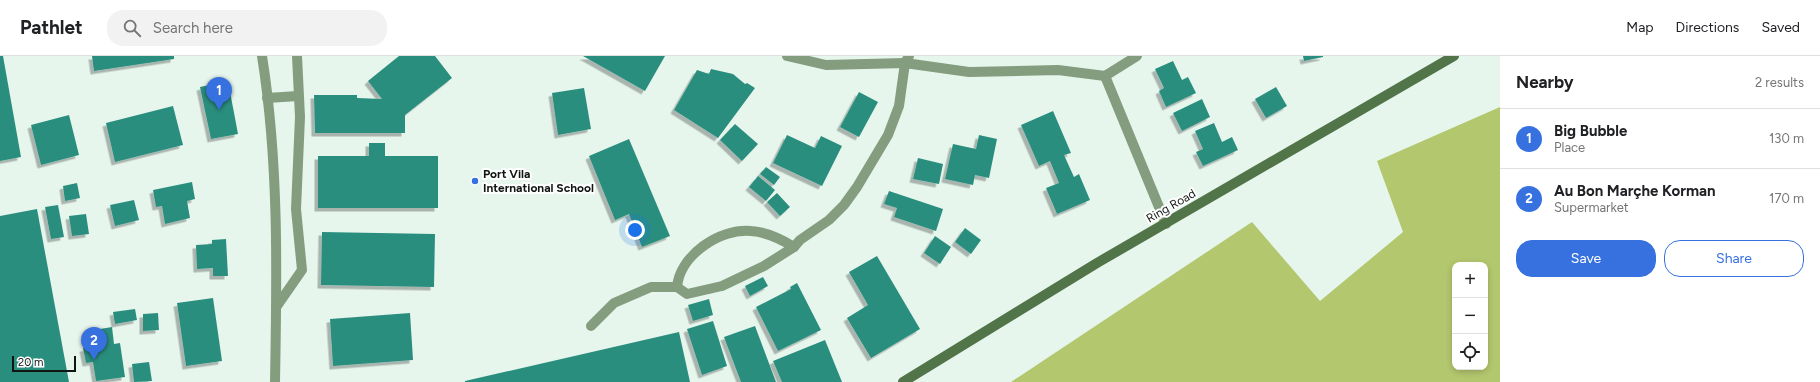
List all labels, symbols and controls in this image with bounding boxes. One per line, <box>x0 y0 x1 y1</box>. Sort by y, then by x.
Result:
search box <box>107 10 387 46</box>
text: Pathlet <box>20 16 83 39</box>
icon: search <box>121 17 143 39</box>
text: Search here <box>153 19 233 37</box>
text: Map <box>1626 19 1654 36</box>
text: Directions <box>1676 19 1739 36</box>
text: Saved <box>1761 19 1800 36</box>
text: Nearby <box>1516 72 1574 92</box>
text: 2 results <box>1755 75 1804 90</box>
pin: 1 <box>206 77 232 110</box>
text: Big Bubble <box>1554 122 1627 140</box>
text: 1 <box>1526 131 1532 146</box>
text: 130 m <box>1769 131 1804 146</box>
text: Place <box>1554 140 1585 155</box>
place label: Port Vila International School <box>483 167 594 195</box>
marker: Port Vila International School <box>470 176 480 186</box>
text: Au Bon Marçhe Korman <box>1554 182 1715 200</box>
street label: Ring Road <box>1144 186 1198 226</box>
text: 2 <box>1525 191 1533 206</box>
text: 170 m <box>1769 191 1804 206</box>
text: Supermarket <box>1554 200 1629 215</box>
your location <box>625 220 645 240</box>
button: Save <box>1516 240 1656 277</box>
button: Share <box>1664 240 1804 277</box>
map controls <box>1452 262 1488 370</box>
button: + <box>1452 262 1488 298</box>
button: − <box>1452 298 1488 334</box>
pin: 2 <box>81 327 107 360</box>
button: locate <box>1452 334 1488 370</box>
scale bar <box>12 354 76 373</box>
text: 20 m <box>18 356 43 369</box>

